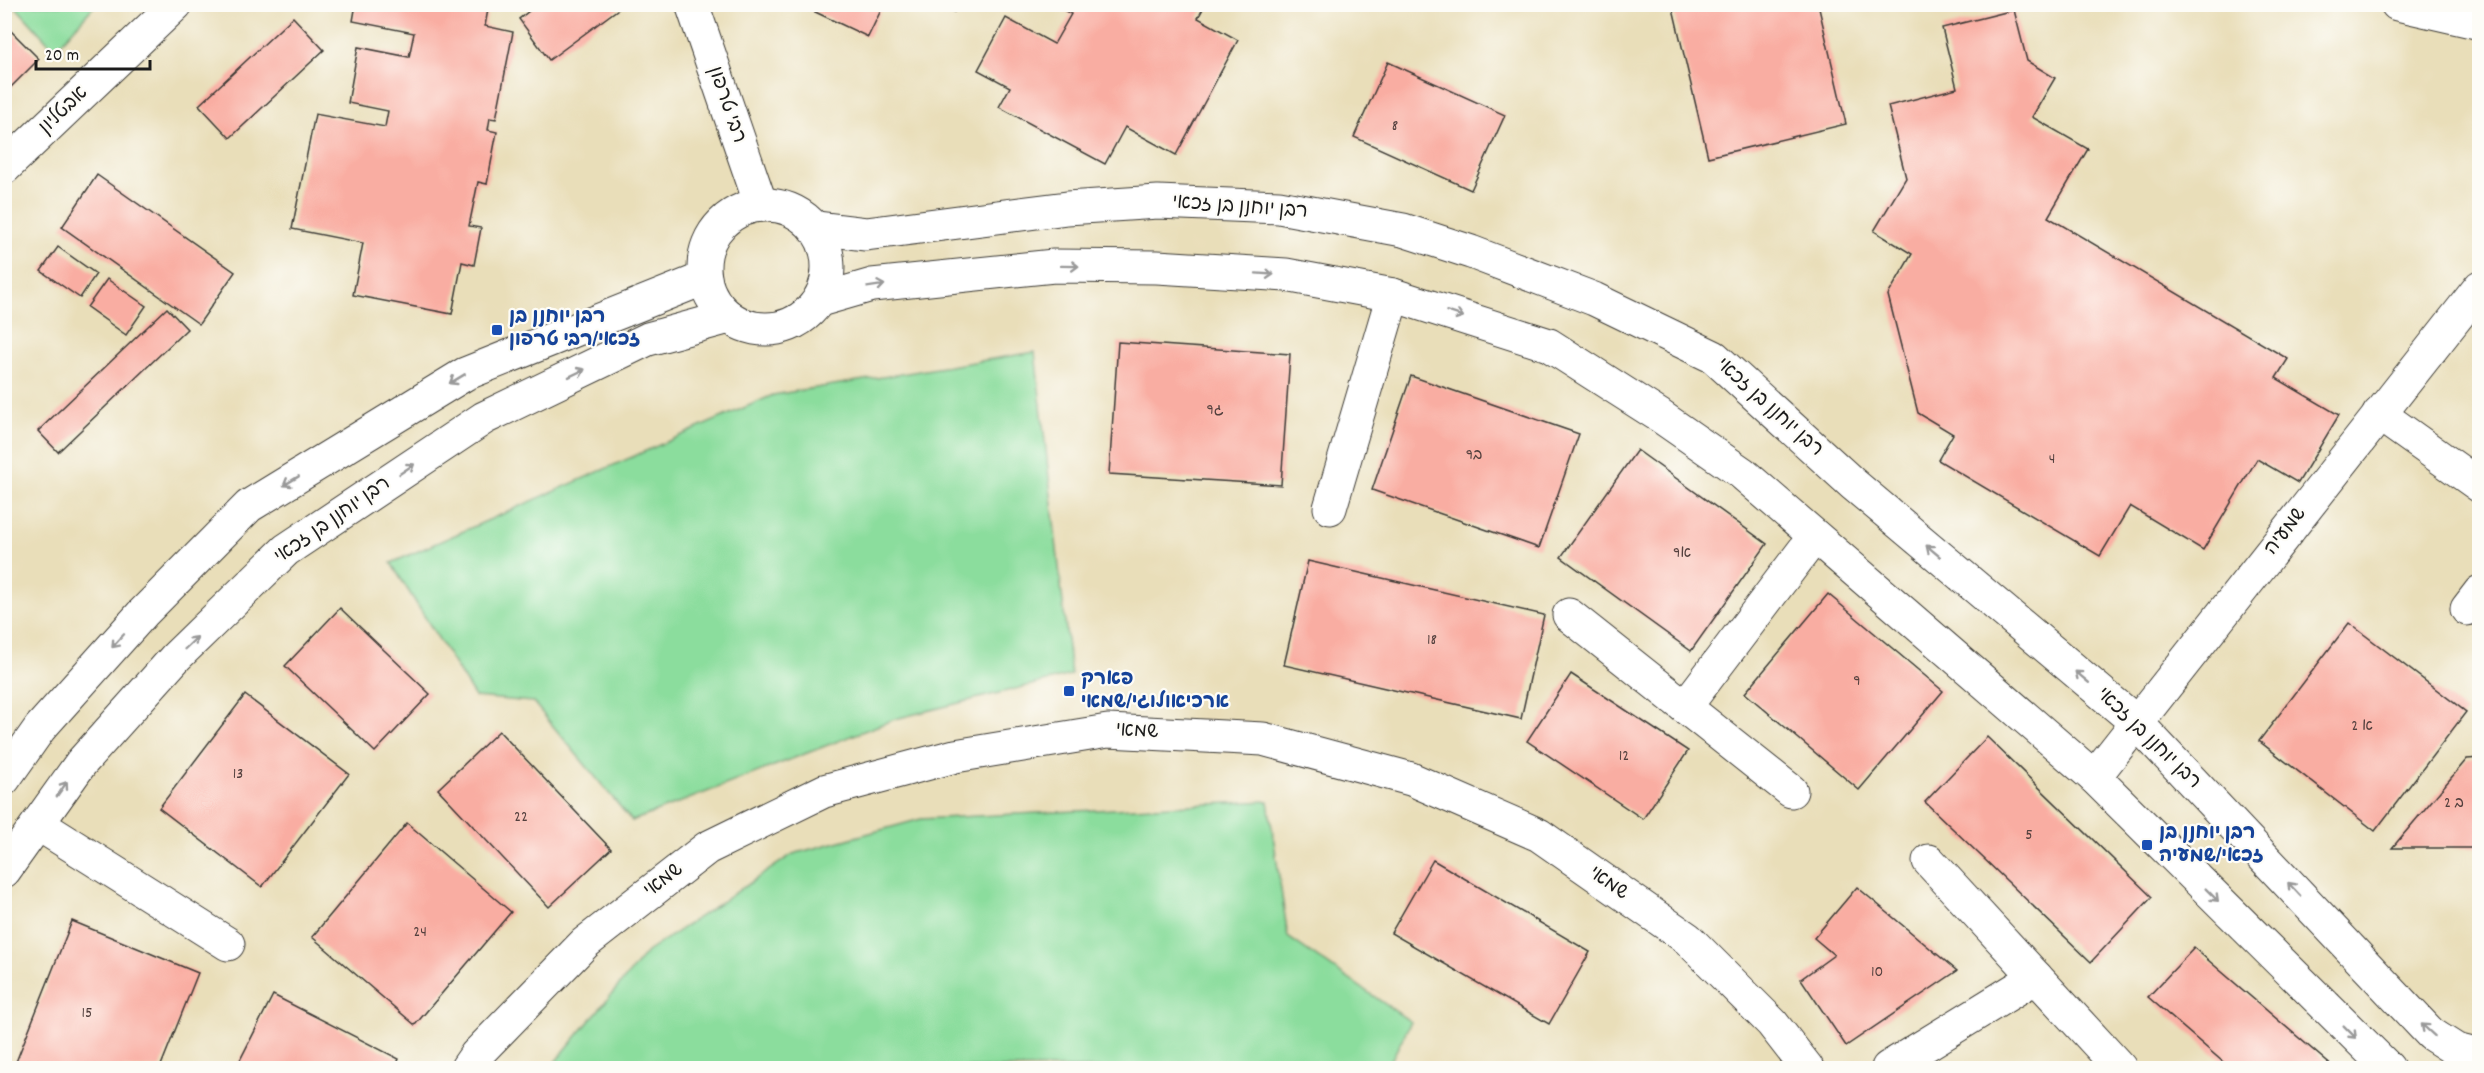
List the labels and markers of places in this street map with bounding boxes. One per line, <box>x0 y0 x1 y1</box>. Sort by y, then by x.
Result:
place label: רבן יוחנן בן זכאי/רבי טרפון <box>509 304 641 355</box>
marker: רבן יוחנן בן זכאי/רבי טרפון <box>490 323 504 337</box>
place label: פארק ארכיאולוגי/שמאי <box>1081 666 1229 717</box>
marker: פארק ארכיאולוגי/שמאי <box>1062 684 1076 698</box>
place label: רבן יוחנן בן זכאי/שמעיה <box>2159 820 2264 871</box>
marker: רבן יוחנן בן זכאי/שמעיה <box>2140 838 2154 852</box>

